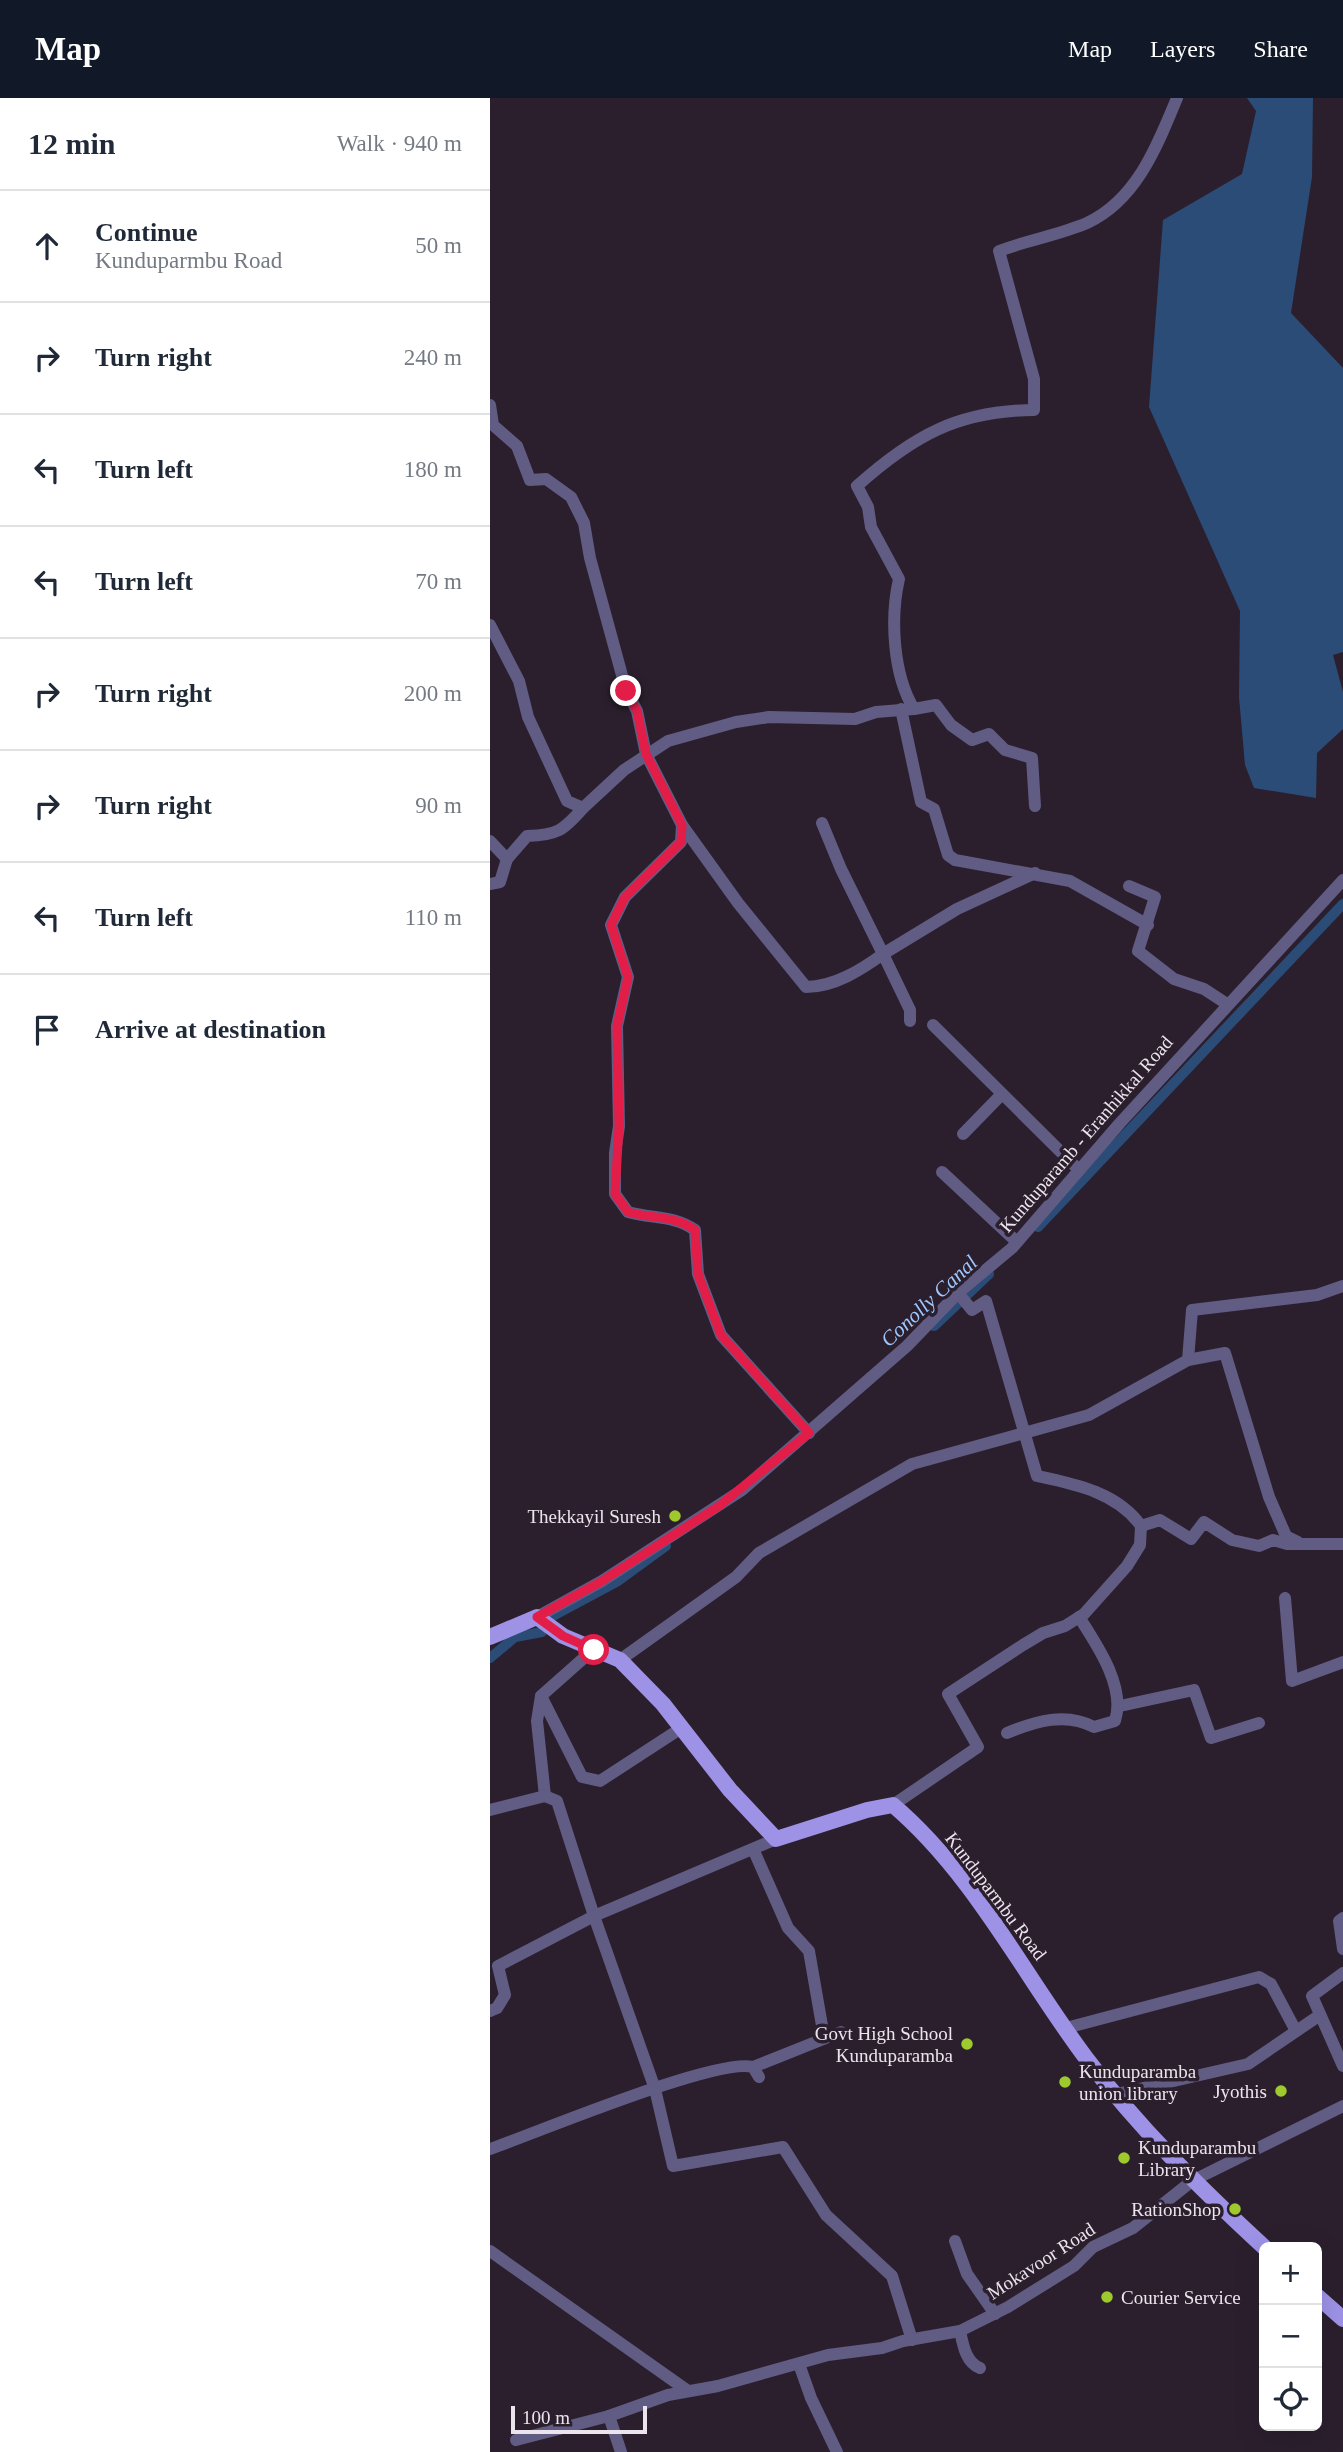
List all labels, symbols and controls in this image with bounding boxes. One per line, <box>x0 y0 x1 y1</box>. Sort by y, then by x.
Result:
text: Map <box>35 31 101 67</box>
text: Map <box>1068 36 1112 62</box>
text: Layers <box>1150 36 1215 62</box>
text: Share <box>1253 36 1308 62</box>
text: 12 min <box>28 127 116 160</box>
text: Walk · 940 m <box>337 131 462 156</box>
text: Continue <box>95 218 198 247</box>
icon: ahead <box>28 227 66 265</box>
text: 50 m <box>415 233 462 258</box>
text: Kunduparmbu Road <box>95 248 282 273</box>
icon: right <box>28 339 66 377</box>
text: Turn right <box>95 343 212 372</box>
text: 240 m <box>404 345 462 370</box>
icon: left <box>28 451 66 489</box>
text: Turn left <box>95 455 193 484</box>
text: 180 m <box>404 457 462 482</box>
icon: left <box>28 563 66 601</box>
text: Turn left <box>95 567 193 596</box>
text: 70 m <box>415 569 462 594</box>
icon: right <box>28 675 66 713</box>
route end <box>610 675 641 706</box>
text: Turn right <box>95 679 212 708</box>
text: 200 m <box>404 681 462 706</box>
icon: right <box>28 787 66 825</box>
text: Turn right <box>95 791 212 820</box>
text: 90 m <box>415 793 462 818</box>
icon: left <box>28 899 66 937</box>
text: Turn left <box>95 903 193 932</box>
text: 110 m <box>405 905 462 930</box>
icon: arrive <box>28 1011 66 1049</box>
text: Arrive at destination <box>95 1015 326 1044</box>
street label: Kunduparamb - Eranhikkal Road <box>995 1031 1177 1236</box>
water label: Conolly Canal <box>876 1250 982 1352</box>
place label: Thekkayil Suresh <box>527 1506 661 1527</box>
marker: Thekkayil Suresh <box>667 1508 683 1524</box>
route start <box>578 1634 609 1665</box>
street label: Kunduparmbu Road <box>941 1828 1051 1964</box>
place label: Govt High School Kunduparamba <box>815 2023 954 2066</box>
marker: Govt High School Kunduparamba <box>959 2036 975 2052</box>
place label: Kunduparamba union library <box>1079 2061 1197 2104</box>
marker: Kunduparamba union library <box>1057 2074 1073 2090</box>
place label: Jyothis <box>1213 2081 1267 2102</box>
marker: Jyothis <box>1273 2083 1289 2099</box>
place label: Kunduparambu Library <box>1138 2137 1257 2180</box>
marker: Kunduparambu Library <box>1116 2150 1132 2166</box>
place label: RationShop <box>1131 2199 1221 2220</box>
marker: RationShop <box>1227 2201 1243 2217</box>
street label: Mokavoor Road <box>983 2218 1099 2304</box>
map controls <box>1259 2242 1322 2431</box>
button: + <box>1259 2242 1322 2305</box>
place label: Courier Service <box>1121 2287 1241 2308</box>
marker: Courier Service <box>1099 2289 1115 2305</box>
button: − <box>1259 2305 1322 2368</box>
button: locate <box>1259 2368 1322 2431</box>
scale bar <box>511 2403 648 2435</box>
text: 100 m <box>522 2407 570 2428</box>

